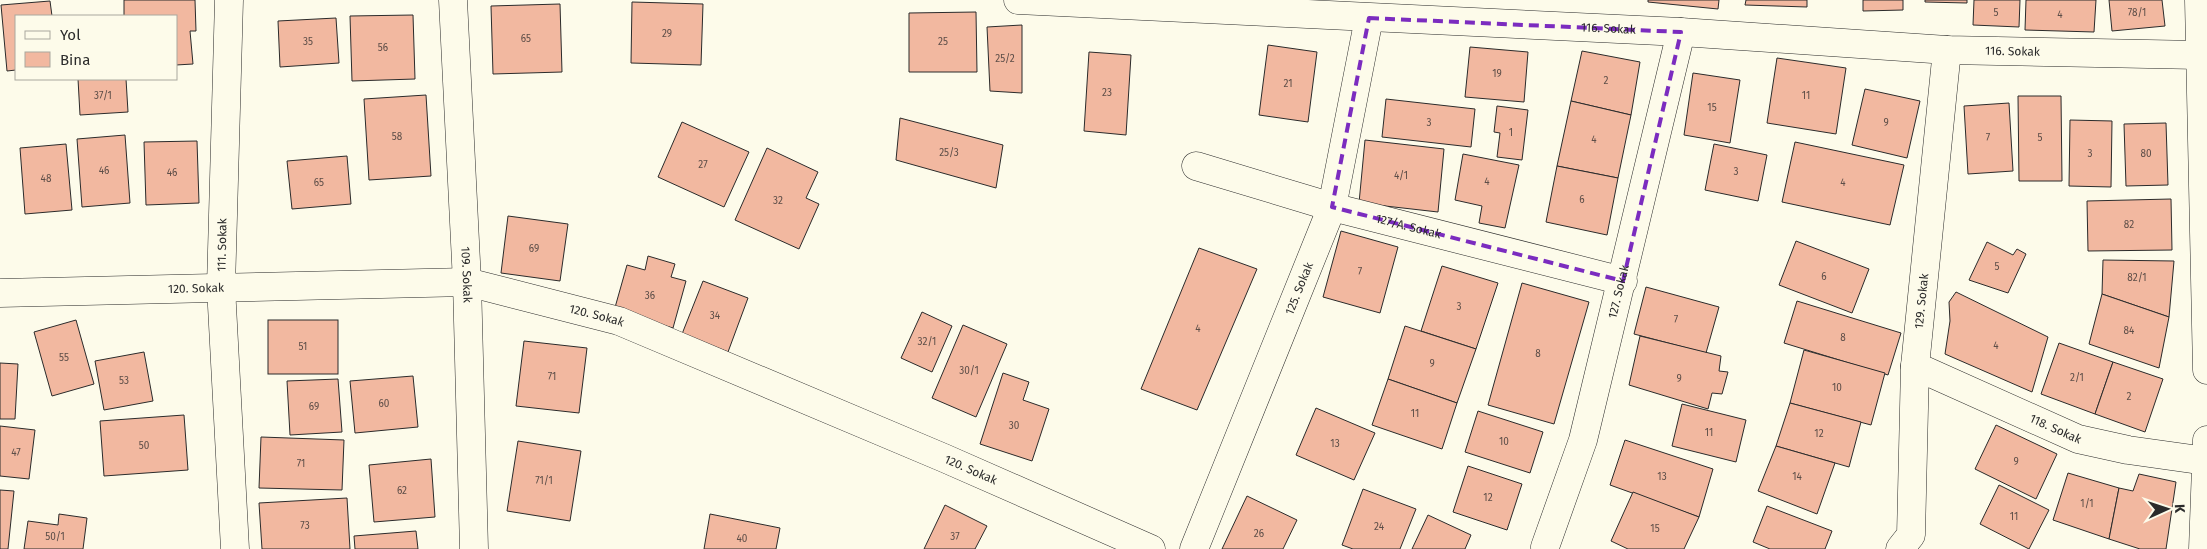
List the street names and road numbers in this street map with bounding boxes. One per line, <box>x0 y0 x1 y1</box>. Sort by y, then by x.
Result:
street label: 116. Sokak <box>1581 20 1637 37</box>
street label: 116. Sokak <box>1985 44 2041 59</box>
street label: 127/A. Sokak <box>1374 211 1444 242</box>
street label: 111. Sokak <box>215 217 229 272</box>
street label: 109. Sokak <box>458 246 475 304</box>
street label: 125. Sokak <box>1282 259 1316 317</box>
street label: 127. Sokak <box>1605 263 1632 320</box>
street label: 129. Sokak <box>1912 272 1931 330</box>
street label: 120. Sokak <box>168 281 225 296</box>
street label: 120. Sokak <box>568 302 627 330</box>
street label: 118. Sokak <box>2028 411 2084 447</box>
street label: 120. Sokak <box>942 452 1000 488</box>

